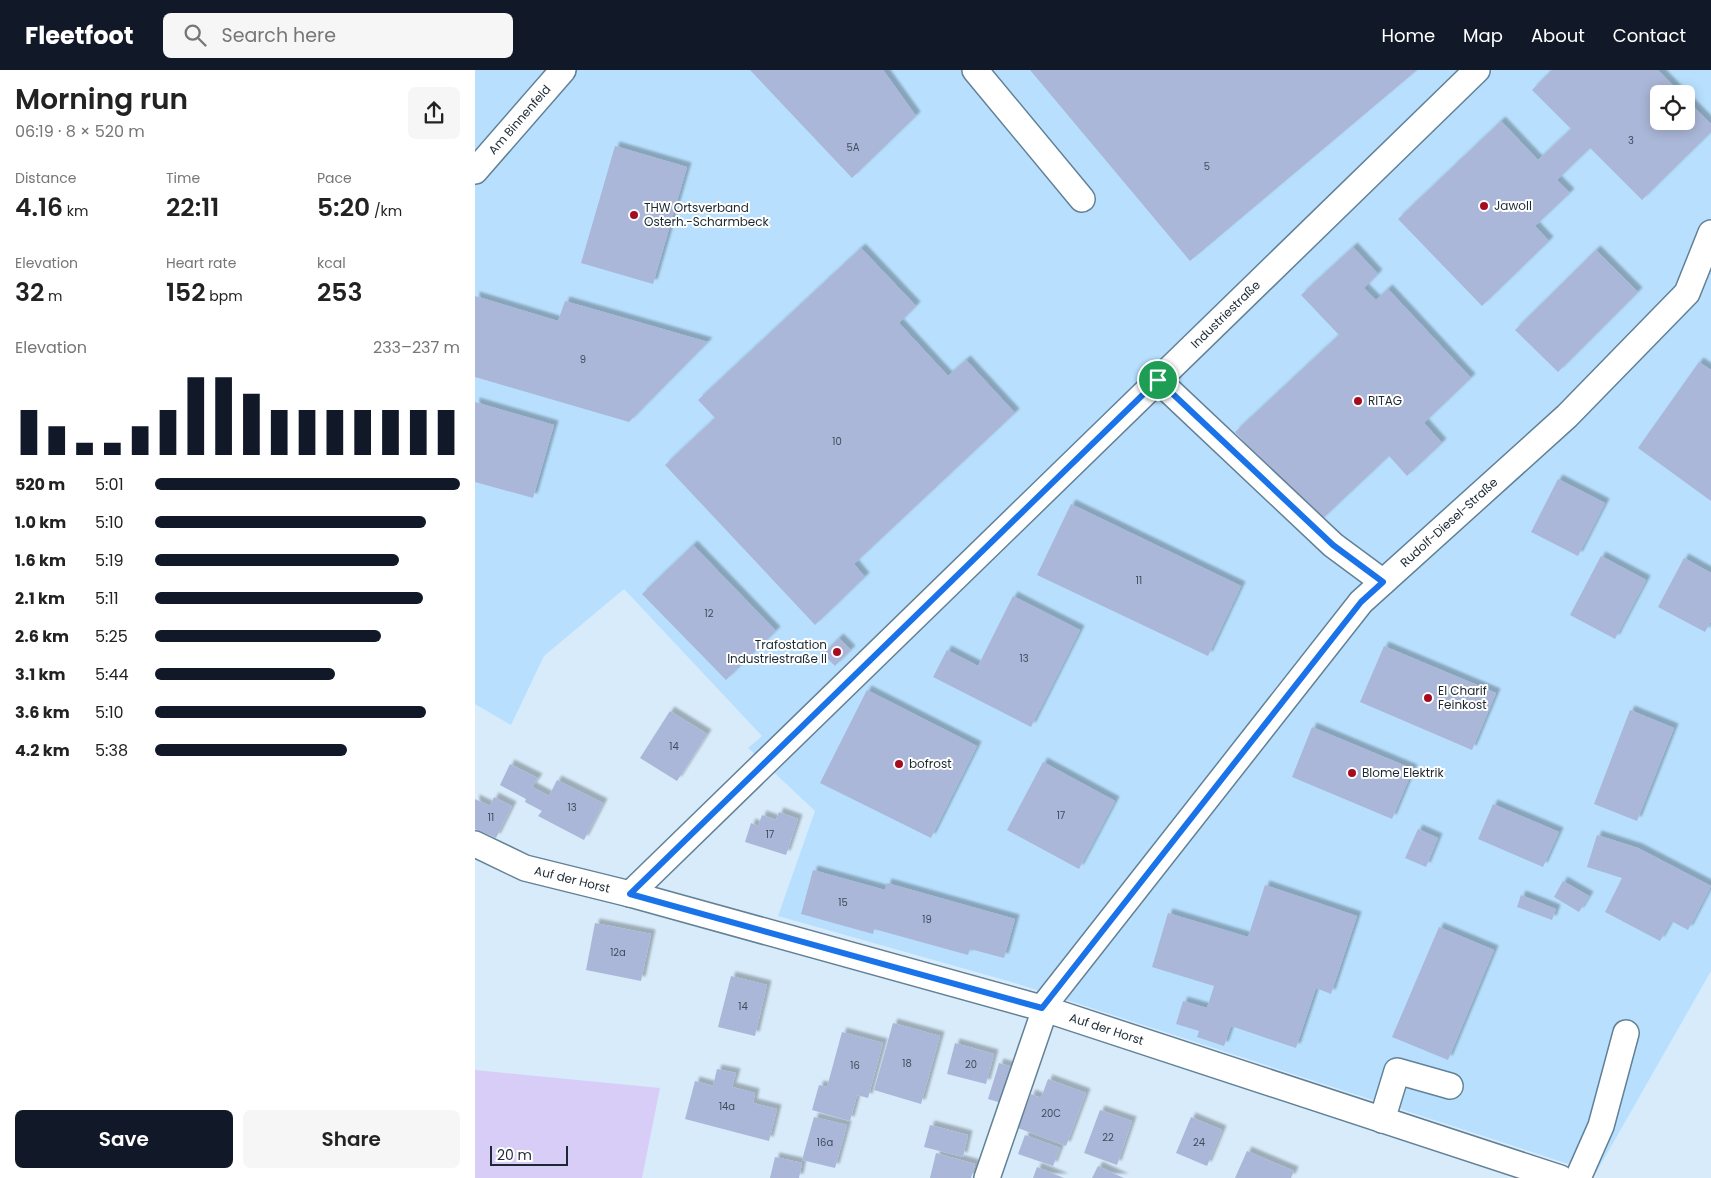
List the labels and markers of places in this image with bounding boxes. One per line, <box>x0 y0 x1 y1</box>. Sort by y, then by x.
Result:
place label: Jawoll <box>1494 197 1532 214</box>
place label: THW Ortsverband Osterh.-Scharmbeck <box>644 199 770 230</box>
marker: Jawoll <box>1478 200 1490 212</box>
marker: THW Ortsverband Osterh.-Scharmbeck <box>628 209 640 221</box>
pin <box>1137 359 1179 401</box>
place label: RITAG <box>1368 392 1402 409</box>
marker: RITAG <box>1352 395 1364 407</box>
place label: Trafostation Industriestraße II <box>727 636 827 667</box>
marker: Trafostation Industriestraße II <box>831 646 843 658</box>
place label: El Charif Feinkost <box>1438 682 1487 713</box>
marker: El Charif Feinkost <box>1422 692 1434 704</box>
place label: bofrost <box>909 755 952 772</box>
marker: bofrost <box>893 758 905 770</box>
place label: Blome Elektrik <box>1362 764 1445 781</box>
marker: Blome Elektrik <box>1346 767 1358 779</box>

